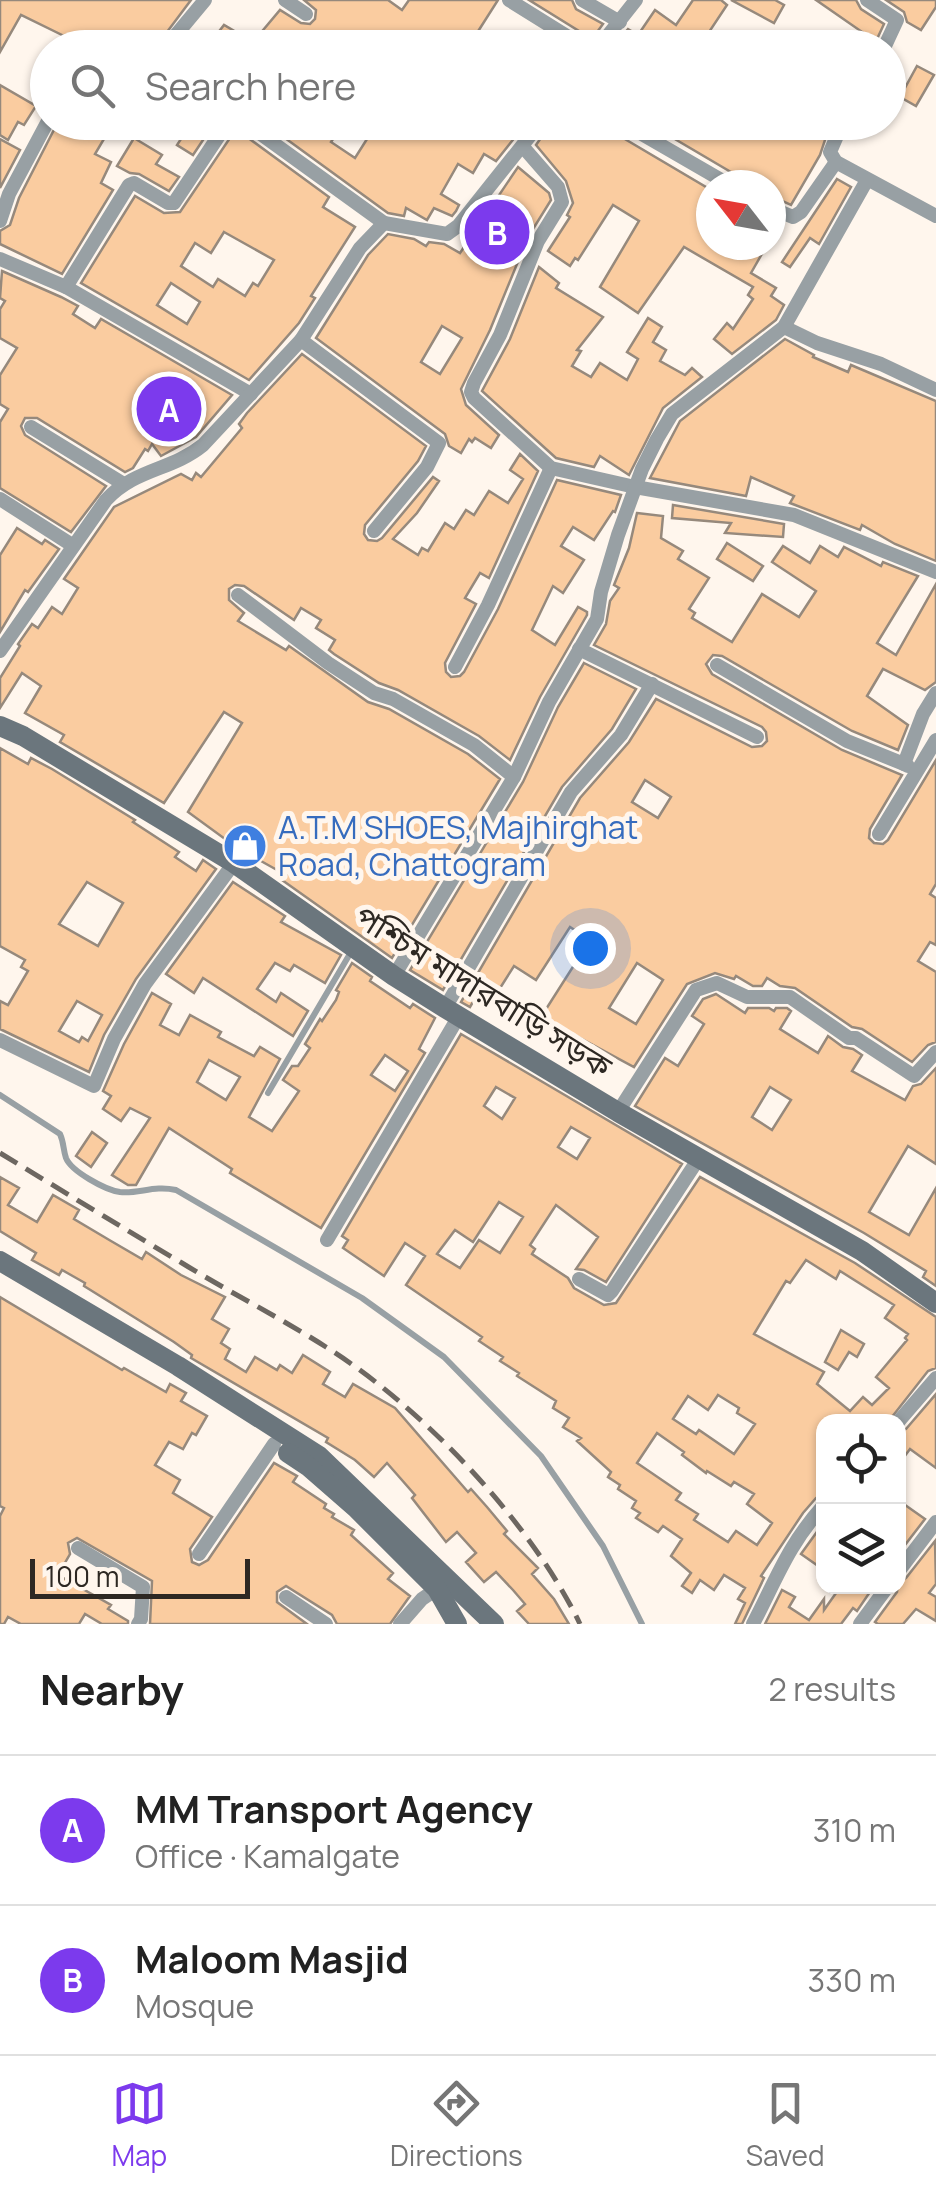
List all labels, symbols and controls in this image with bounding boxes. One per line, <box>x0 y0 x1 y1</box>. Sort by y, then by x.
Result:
search box <box>30 30 906 140</box>
icon: search <box>65 58 120 113</box>
text: Search here <box>145 59 356 111</box>
north arrow <box>696 170 786 260</box>
pin: B <box>464 194 530 270</box>
pin: A <box>136 372 202 446</box>
place label: A.T.M SHOES, Majhirghat Road, Chattogram <box>278 805 638 886</box>
shop icon: A.T.M SHOES, Majhirghat Road, Chattogram <box>222 823 268 869</box>
street label: পশ্চিম মাদারবাড়ি সড়ক <box>347 894 621 1089</box>
your location <box>565 923 616 974</box>
map controls <box>816 1414 906 1594</box>
button: locate <box>816 1414 906 1504</box>
button: layers <box>816 1504 906 1594</box>
scale bar <box>30 1554 250 1598</box>
text: 100 m <box>45 1557 119 1595</box>
text: Nearby <box>40 1660 184 1718</box>
text: 2 results <box>769 1667 896 1711</box>
text: MM Transport Agency <box>135 1782 533 1834</box>
text: A <box>62 1808 83 1852</box>
text: 310 m <box>813 1808 896 1852</box>
text: Office · Kamalgate <box>135 1834 400 1878</box>
text: Maloom Masjid <box>135 1932 409 1984</box>
text: B <box>62 1958 83 2002</box>
text: 330 m <box>808 1958 896 2002</box>
text: Mosque <box>135 1984 254 2028</box>
tab: Map <box>111 2076 167 2174</box>
tab: Directions <box>390 2076 523 2174</box>
tab: Saved <box>746 2076 825 2174</box>

